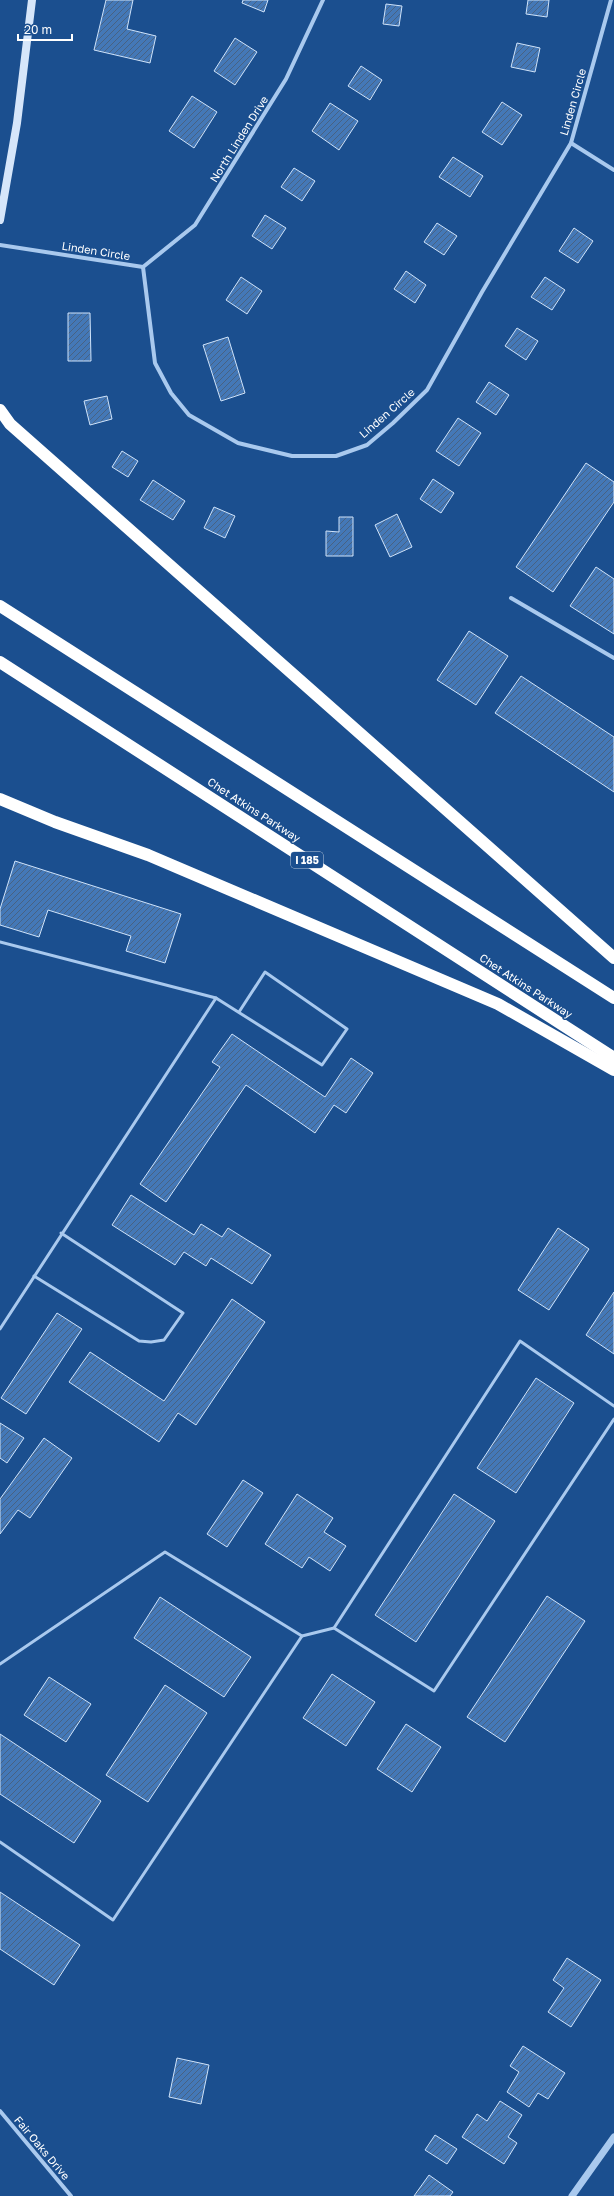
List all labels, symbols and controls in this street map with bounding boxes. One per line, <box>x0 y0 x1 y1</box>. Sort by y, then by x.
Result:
scale bar <box>18 16 72 42</box>
text: 20 m <box>24 22 52 37</box>
street label: Linden Circle <box>557 67 588 137</box>
street label: North Linden Drive <box>207 93 270 184</box>
street label: Linden Circle <box>61 239 131 262</box>
street label: Linden Circle <box>356 385 417 440</box>
street label: Chet Atkins Parkway <box>205 775 303 845</box>
road number: I 185 <box>291 852 323 868</box>
street label: Chet Atkins Parkway <box>477 951 575 1021</box>
street label: Fair Oaks Drive <box>12 2113 73 2182</box>

